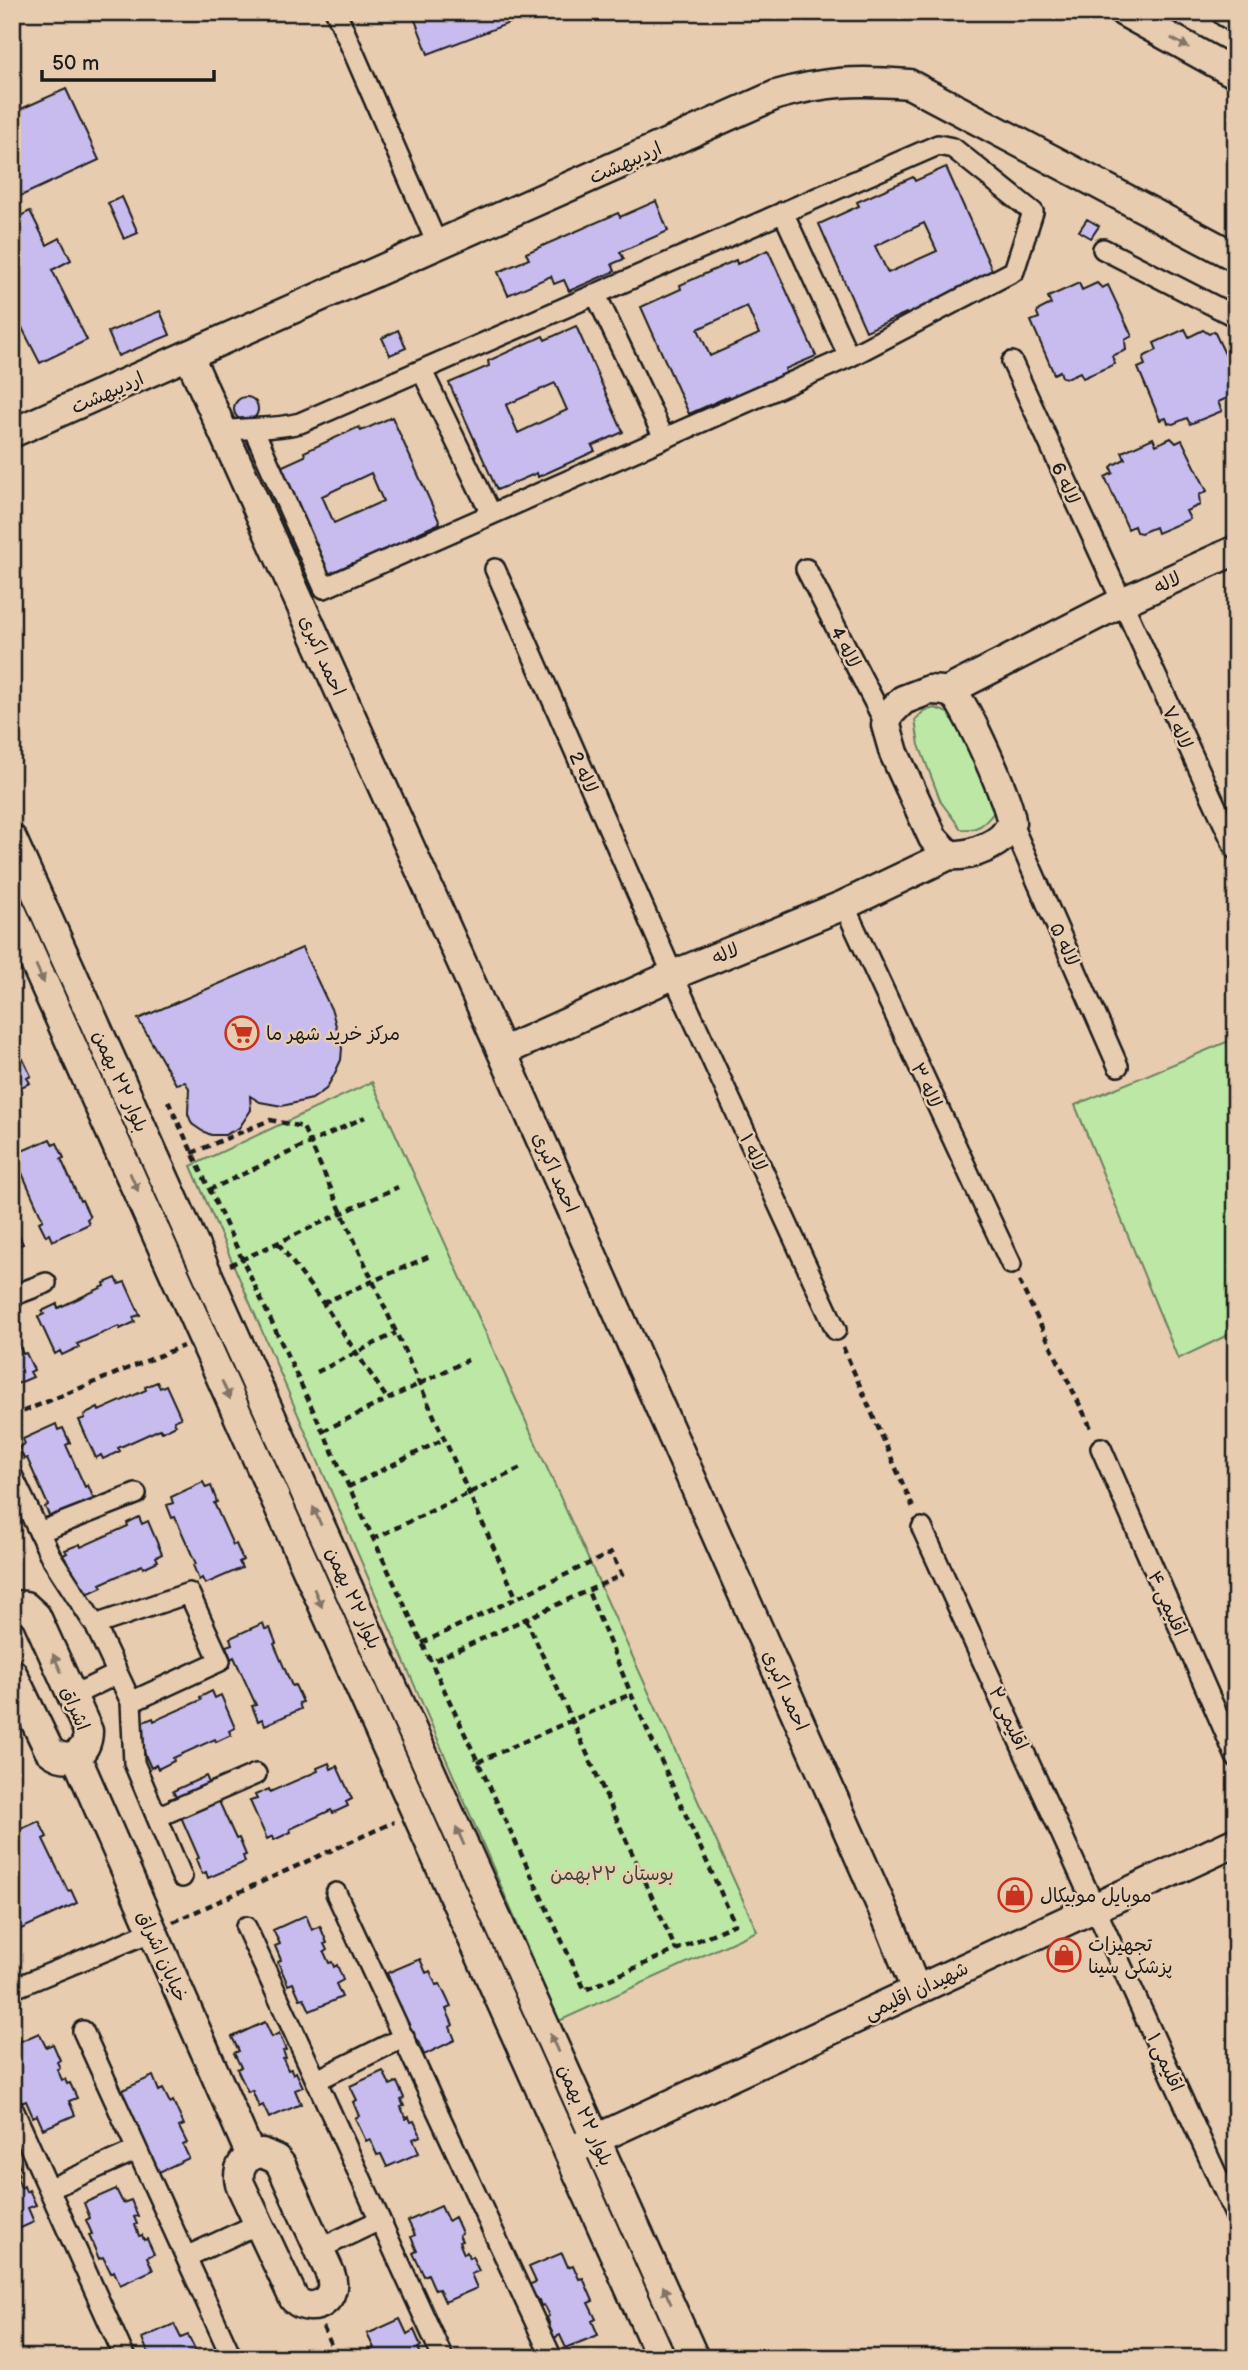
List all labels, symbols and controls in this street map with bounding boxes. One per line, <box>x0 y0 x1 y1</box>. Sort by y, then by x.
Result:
one-way arrow <box>1170 37 1189 49</box>
scale bar <box>42 38 214 82</box>
text: 50 m <box>52 51 99 76</box>
street label: اردیبهشت <box>586 137 665 190</box>
street label: اردیبهشت <box>68 367 147 420</box>
street label: لاله 6 <box>1045 459 1084 508</box>
street label: لاله <box>1151 567 1185 599</box>
street label: احمد اکبری <box>294 612 350 699</box>
street label: لاله 4 <box>825 623 865 672</box>
street label: لاله ۷ <box>1157 702 1197 753</box>
street label: لاله 2 <box>563 748 602 797</box>
street label: لاله ۵ <box>1044 919 1083 970</box>
street label: لاله <box>709 939 742 970</box>
one-way arrow <box>35 964 46 985</box>
supermarket icon: مرکز خرید شهر ما <box>223 1014 261 1052</box>
place label: مرکز خرید شهر ما <box>266 1023 400 1046</box>
street label: بلوار ۲۲ بهمن <box>87 1027 152 1136</box>
street label: لاله ۳ <box>905 1059 946 1112</box>
street label: احمد اکبری <box>527 1129 583 1216</box>
street label: لاله ۱ <box>734 1130 771 1175</box>
one-way arrow <box>128 1172 140 1192</box>
one-way arrow <box>220 1380 232 1400</box>
one-way arrow <box>311 1506 323 1526</box>
street label: بلوار ۲۲ بهمن <box>320 1544 385 1653</box>
street label: اقلیمی ۴ <box>1142 1568 1191 1640</box>
one-way arrow <box>313 1587 324 1608</box>
street label: احمد اکبری <box>757 1647 813 1734</box>
one-way arrow <box>51 1653 63 1673</box>
street label: اشراق <box>55 1683 94 1734</box>
street label: اقلیمی ۲ <box>983 1683 1032 1754</box>
one-way arrow <box>454 1825 465 1846</box>
park label: بوستان ۲۲بهمن <box>550 1863 674 1886</box>
shop icon: موبایل موبیکال <box>996 1876 1034 1914</box>
place label: موبایل موبیکال <box>1040 1885 1152 1908</box>
street label: خیابان اشراق <box>131 1907 192 2006</box>
place label: تجهیزات پزشکی سینا <box>1088 1934 1173 1979</box>
shop icon: تجهیزات پزشکی سینا <box>1045 1936 1083 1974</box>
street label: شهیدان اقلیمی <box>861 1957 972 2026</box>
street label: اقلیمی ۱ <box>1142 2030 1188 2095</box>
one-way arrow <box>548 2033 560 2053</box>
street label: بلوار ۲۲ بهمن <box>552 2061 617 2170</box>
one-way arrow <box>661 2285 672 2306</box>

